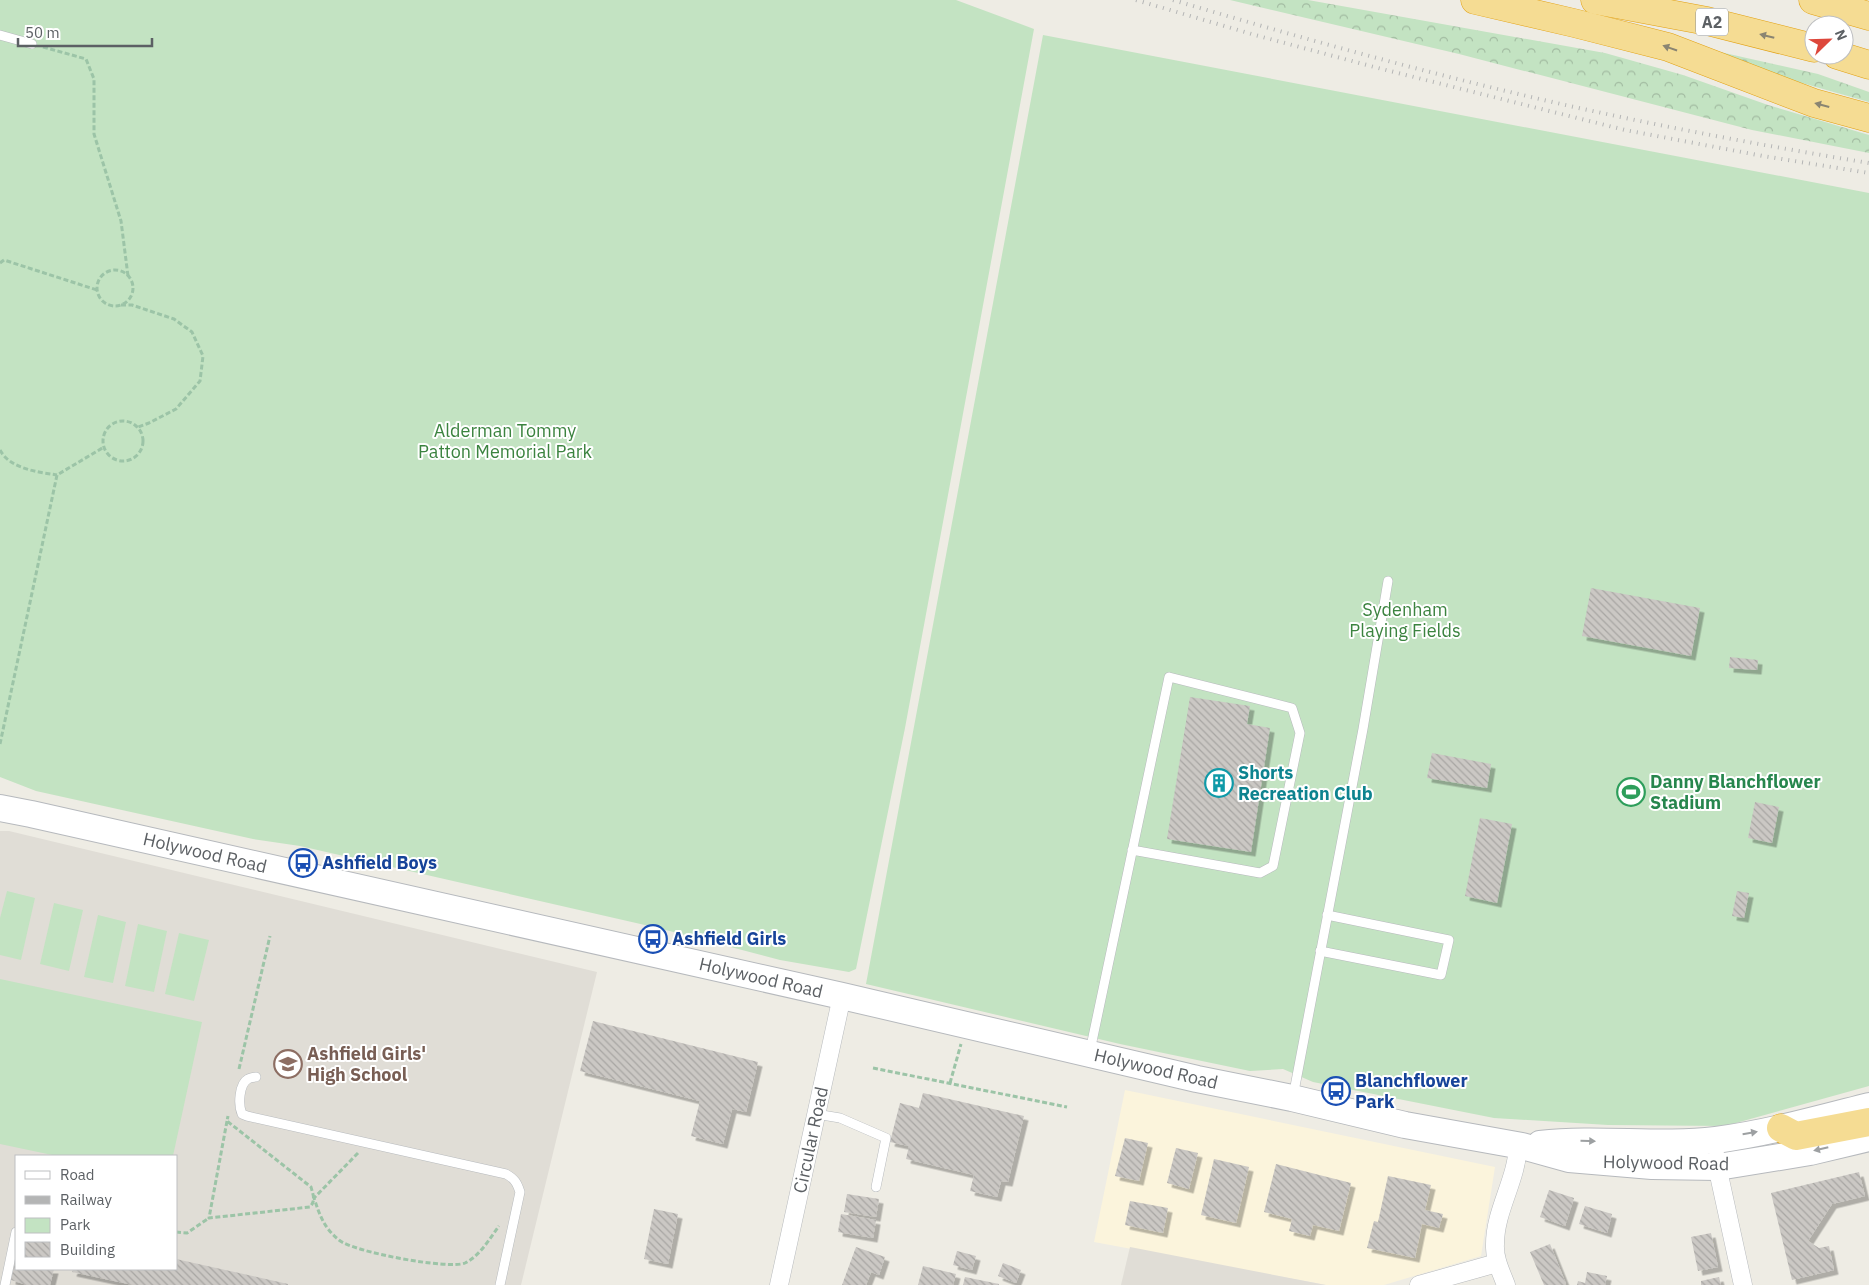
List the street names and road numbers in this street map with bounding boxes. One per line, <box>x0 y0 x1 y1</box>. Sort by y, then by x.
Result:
road number: A2 <box>1696 8 1728 36</box>
street label: Holywood Road <box>141 827 269 878</box>
street label: Holywood Road <box>697 952 825 1003</box>
street label: Holywood Road <box>1092 1043 1220 1094</box>
street label: Circular Road <box>788 1085 833 1195</box>
street label: Holywood Road <box>1603 1150 1729 1175</box>

